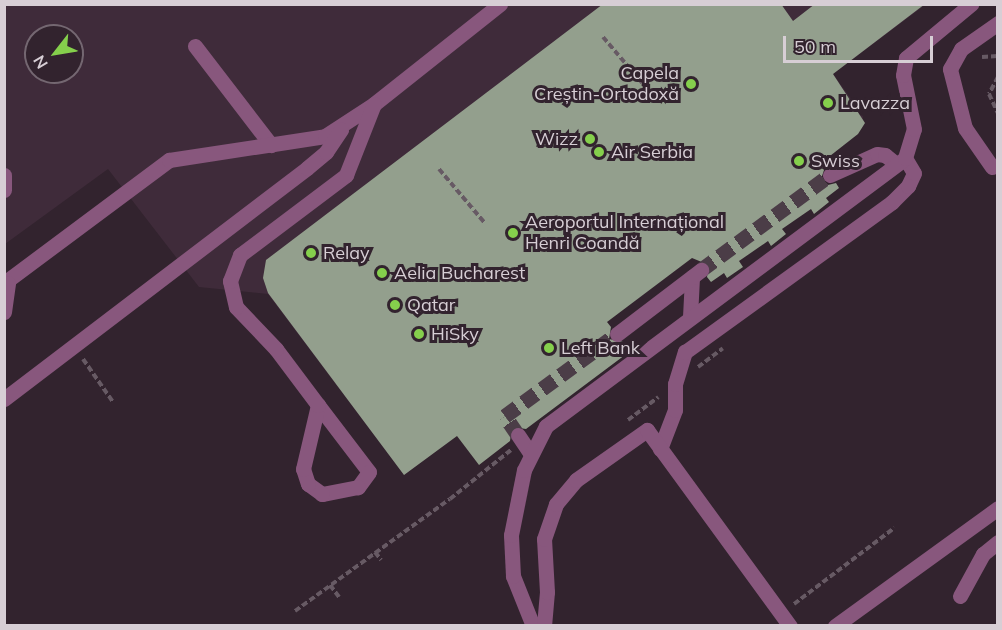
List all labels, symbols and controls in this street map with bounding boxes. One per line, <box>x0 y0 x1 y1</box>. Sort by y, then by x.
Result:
north arrow <box>24 24 84 84</box>
scale bar <box>786 24 936 62</box>
text: 50 m <box>794 35 836 58</box>
text: N <box>29 52 52 73</box>
place label: Capela Creștin-Ortodoxă <box>534 63 679 106</box>
marker: Capela Creștin-Ortodoxă <box>684 77 698 91</box>
place label: Lavazza <box>840 92 910 114</box>
marker: Lavazza <box>821 96 835 110</box>
place label: Wizz <box>535 128 578 150</box>
marker: Wizz <box>583 132 597 146</box>
place label: Air Serbia <box>611 141 693 163</box>
marker: Air Serbia <box>592 145 606 159</box>
place label: Swiss <box>811 150 860 172</box>
marker: Swiss <box>792 154 806 168</box>
place label: Aeroportul Internațional Henri Coandă <box>525 212 724 254</box>
marker: Aeroportul Internațional Henri Coandă <box>506 226 520 240</box>
place label: Relay <box>323 242 370 264</box>
marker: Relay <box>304 246 318 260</box>
place label: Aelia Bucharest <box>394 262 525 284</box>
marker: Aelia Bucharest <box>375 266 389 280</box>
place label: Qatar <box>407 294 455 316</box>
marker: Qatar <box>388 298 402 312</box>
place label: HiSky <box>431 323 479 345</box>
marker: HiSky <box>412 327 426 341</box>
place label: Left Bank <box>561 337 640 359</box>
marker: Left Bank <box>542 341 556 355</box>

